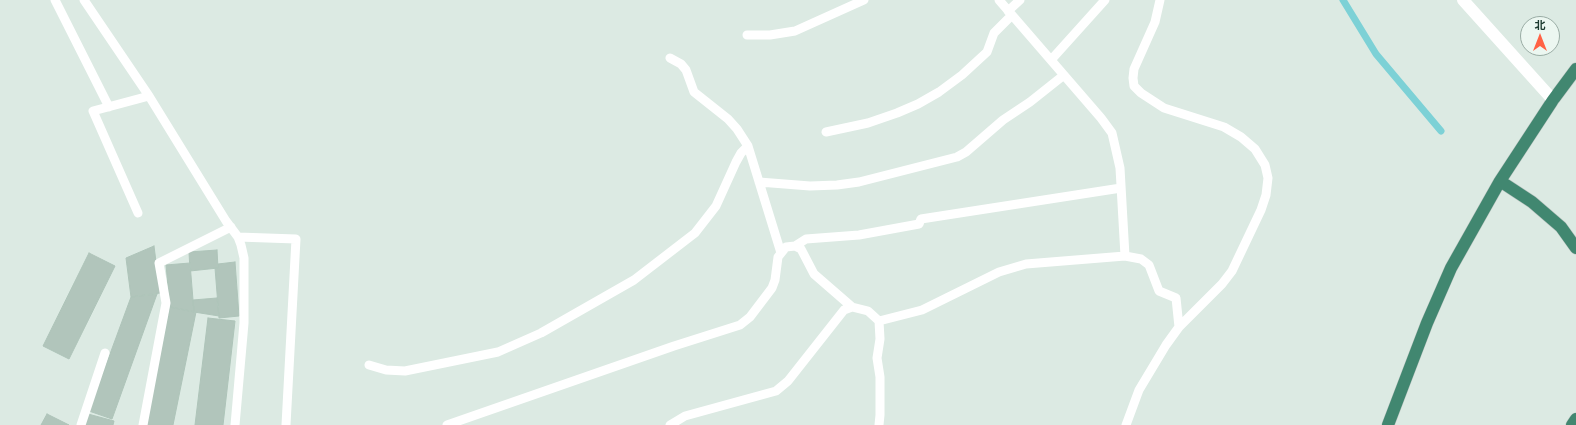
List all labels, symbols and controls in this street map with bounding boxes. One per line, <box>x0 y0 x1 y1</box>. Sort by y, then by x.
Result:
north arrow <box>1520 16 1560 56</box>
text: 北 <box>1535 18 1546 32</box>

